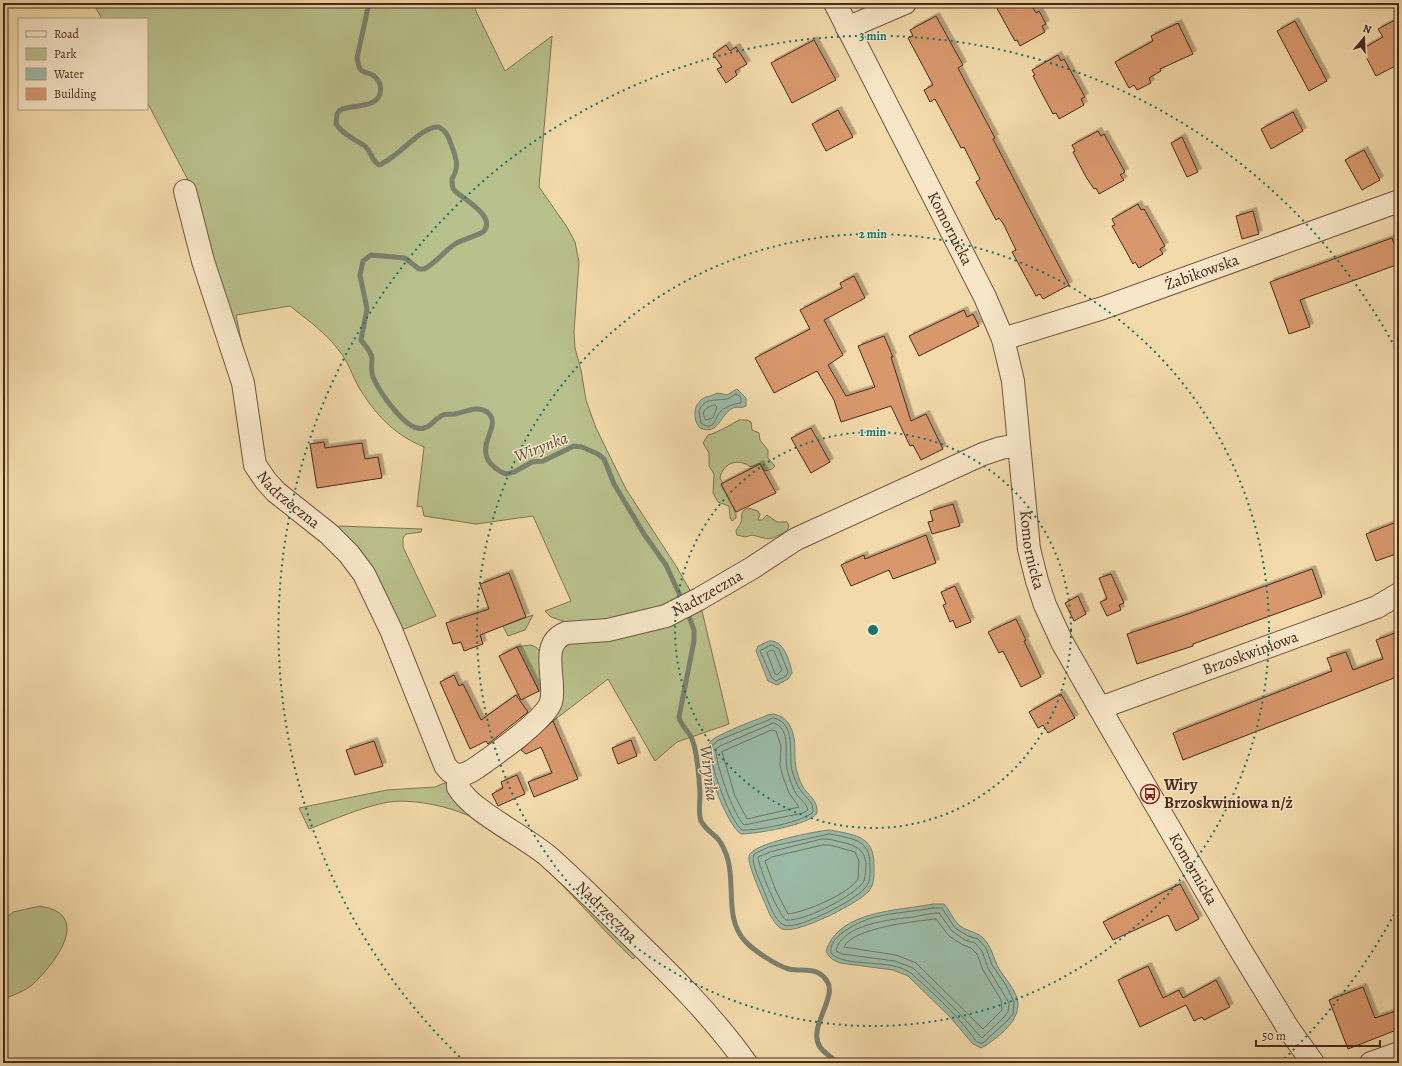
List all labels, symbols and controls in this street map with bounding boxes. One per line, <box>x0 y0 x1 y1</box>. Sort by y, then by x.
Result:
legend <box>18 18 148 110</box>
north arrow <box>1344 18 1384 58</box>
text: N <box>1361 21 1373 37</box>
text: Road <box>54 26 80 42</box>
text: 3 min <box>859 28 887 44</box>
text: Park <box>54 46 77 62</box>
text: Water <box>53 66 84 82</box>
text: Building <box>54 86 96 102</box>
street label: Komornicka <box>922 188 978 270</box>
text: 2 min <box>859 226 887 242</box>
street label: Żabikowska <box>1162 249 1243 296</box>
text: 1 min <box>860 424 887 440</box>
water label: Wirynka <box>511 426 571 468</box>
street label: Nadrzeczna <box>251 466 325 534</box>
street label: Komornicka <box>1014 509 1050 593</box>
street label: Nadrzeczna <box>668 564 747 622</box>
centre of rings <box>866 623 880 637</box>
street label: Brzoskwiniowa <box>1199 625 1302 681</box>
water label: Wirynka <box>694 744 724 802</box>
place label: Wiry Brzoskwiniowa n/ż <box>1163 774 1293 814</box>
bus stop icon: Wiry Brzoskwiniowa n/ż <box>1139 783 1161 805</box>
street label: Komornicka <box>1164 829 1223 910</box>
street label: Nadrzeczna <box>571 876 643 948</box>
scale bar <box>1256 1022 1380 1048</box>
text: 50 m <box>1262 1028 1286 1044</box>

